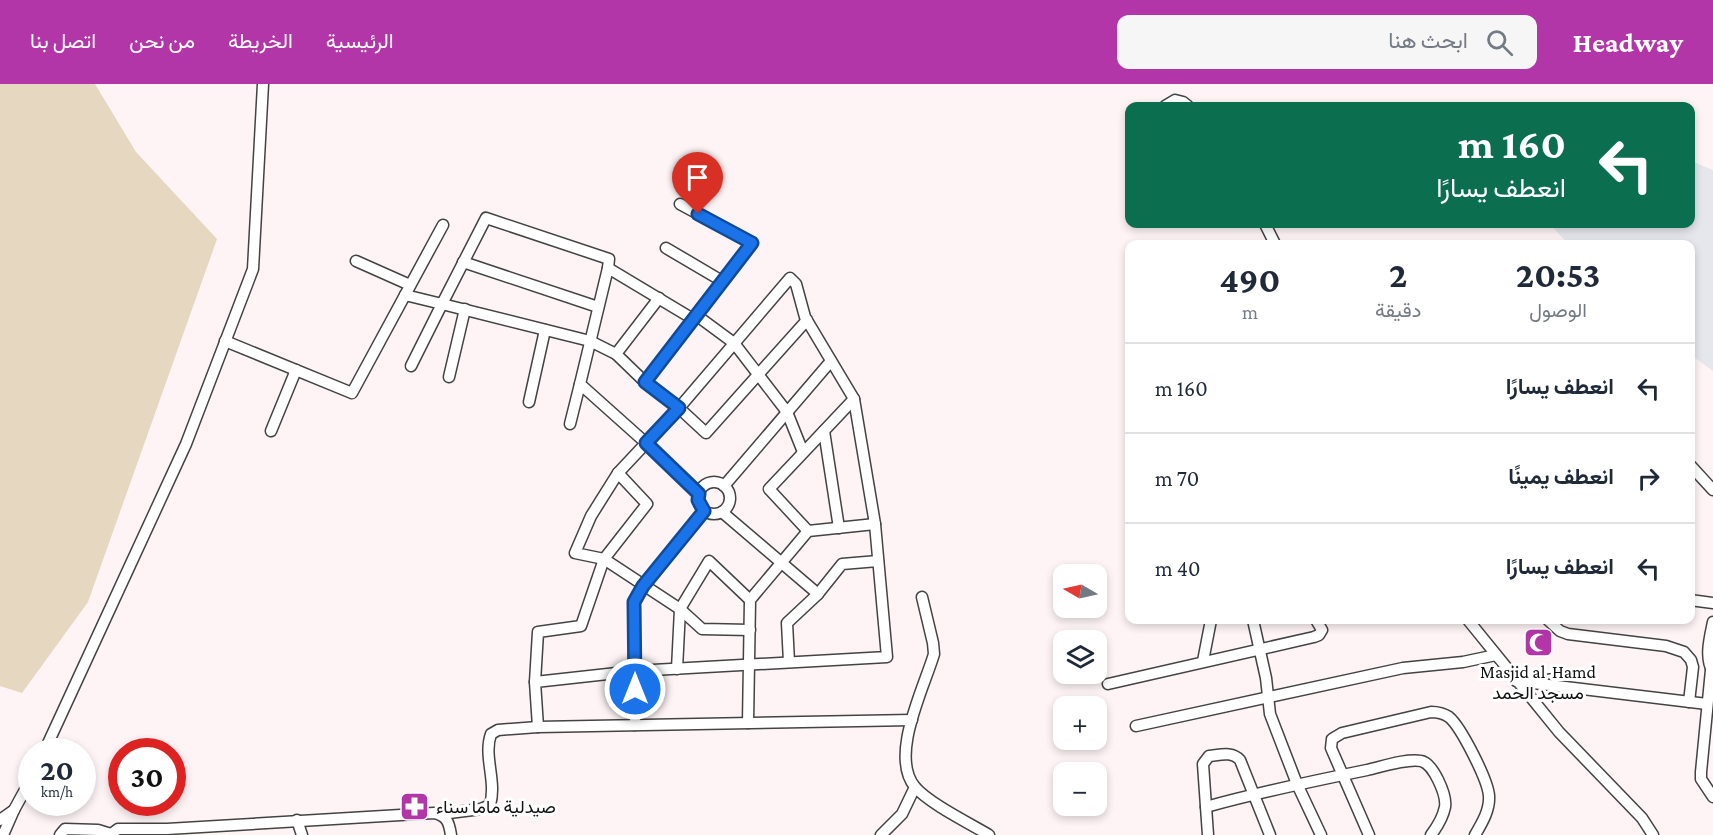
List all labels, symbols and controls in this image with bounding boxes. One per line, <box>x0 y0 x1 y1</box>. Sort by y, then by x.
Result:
search box <box>1117 15 1537 69</box>
icon: search <box>1483 26 1516 59</box>
text: Headway <box>1573 27 1683 58</box>
text: ابحث هنا <box>1388 28 1468 53</box>
text: اتصل بنا <box>30 29 96 53</box>
text: من نحن <box>129 29 195 53</box>
text: الخريطة <box>228 29 293 53</box>
text: الرئيسية <box>326 29 394 53</box>
text: 160 m <box>1458 120 1566 167</box>
icon: left <box>1587 126 1665 204</box>
pin <box>672 152 723 214</box>
icon: arrive <box>681 161 714 194</box>
text: انعطف يسارًا <box>1436 173 1566 203</box>
text: 2 <box>1389 255 1407 295</box>
text: 20:53 <box>1516 255 1600 295</box>
text: 490 <box>1220 260 1280 300</box>
text: دقيقة <box>1375 299 1421 321</box>
text: الوصول <box>1529 299 1587 321</box>
text: m <box>1242 301 1258 323</box>
icon: left <box>1632 372 1665 405</box>
text: انعطف يسارًا <box>1506 374 1614 399</box>
text: 160 m <box>1155 376 1208 401</box>
icon: right <box>1632 462 1665 495</box>
text: انعطف يمينًا <box>1508 464 1614 489</box>
text: 70 m <box>1155 466 1199 491</box>
icon: left <box>1632 552 1665 585</box>
text: انعطف يسارًا <box>1506 554 1614 579</box>
text: 40 m <box>1155 556 1201 581</box>
north arrow <box>1053 564 1107 618</box>
map controls <box>1053 564 1107 816</box>
mosque icon: Masjid al-Hamd مسجد الحمد <box>1522 627 1554 659</box>
button: layers <box>1053 630 1107 684</box>
position arrow <box>603 657 667 721</box>
place label: Masjid al-Hamd مسجد الحمد <box>1480 662 1597 703</box>
button: + <box>1053 696 1107 750</box>
speed limit sign: 30 <box>108 738 186 816</box>
text: 20 <box>40 753 74 786</box>
button: − <box>1053 762 1107 816</box>
text: km/h <box>41 784 73 800</box>
pharmacy icon: صيدلية ماما سناء <box>399 791 431 823</box>
place label: صيدلية ماما سناء <box>436 797 556 817</box>

